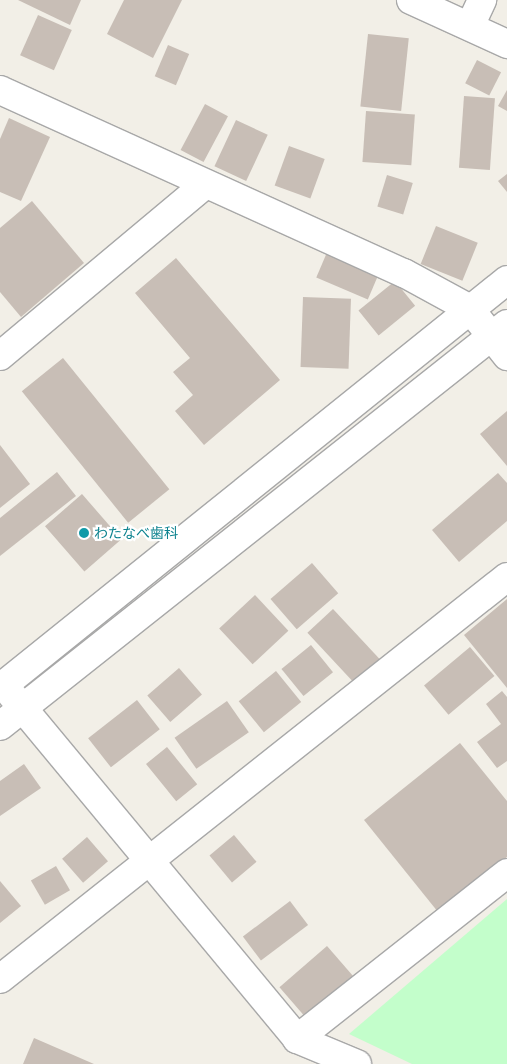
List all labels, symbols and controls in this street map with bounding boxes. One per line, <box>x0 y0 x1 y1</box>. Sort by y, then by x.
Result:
place label: わたなべ歯科 <box>94 525 178 541</box>
marker: わたなべ歯科 <box>78 527 90 539</box>

